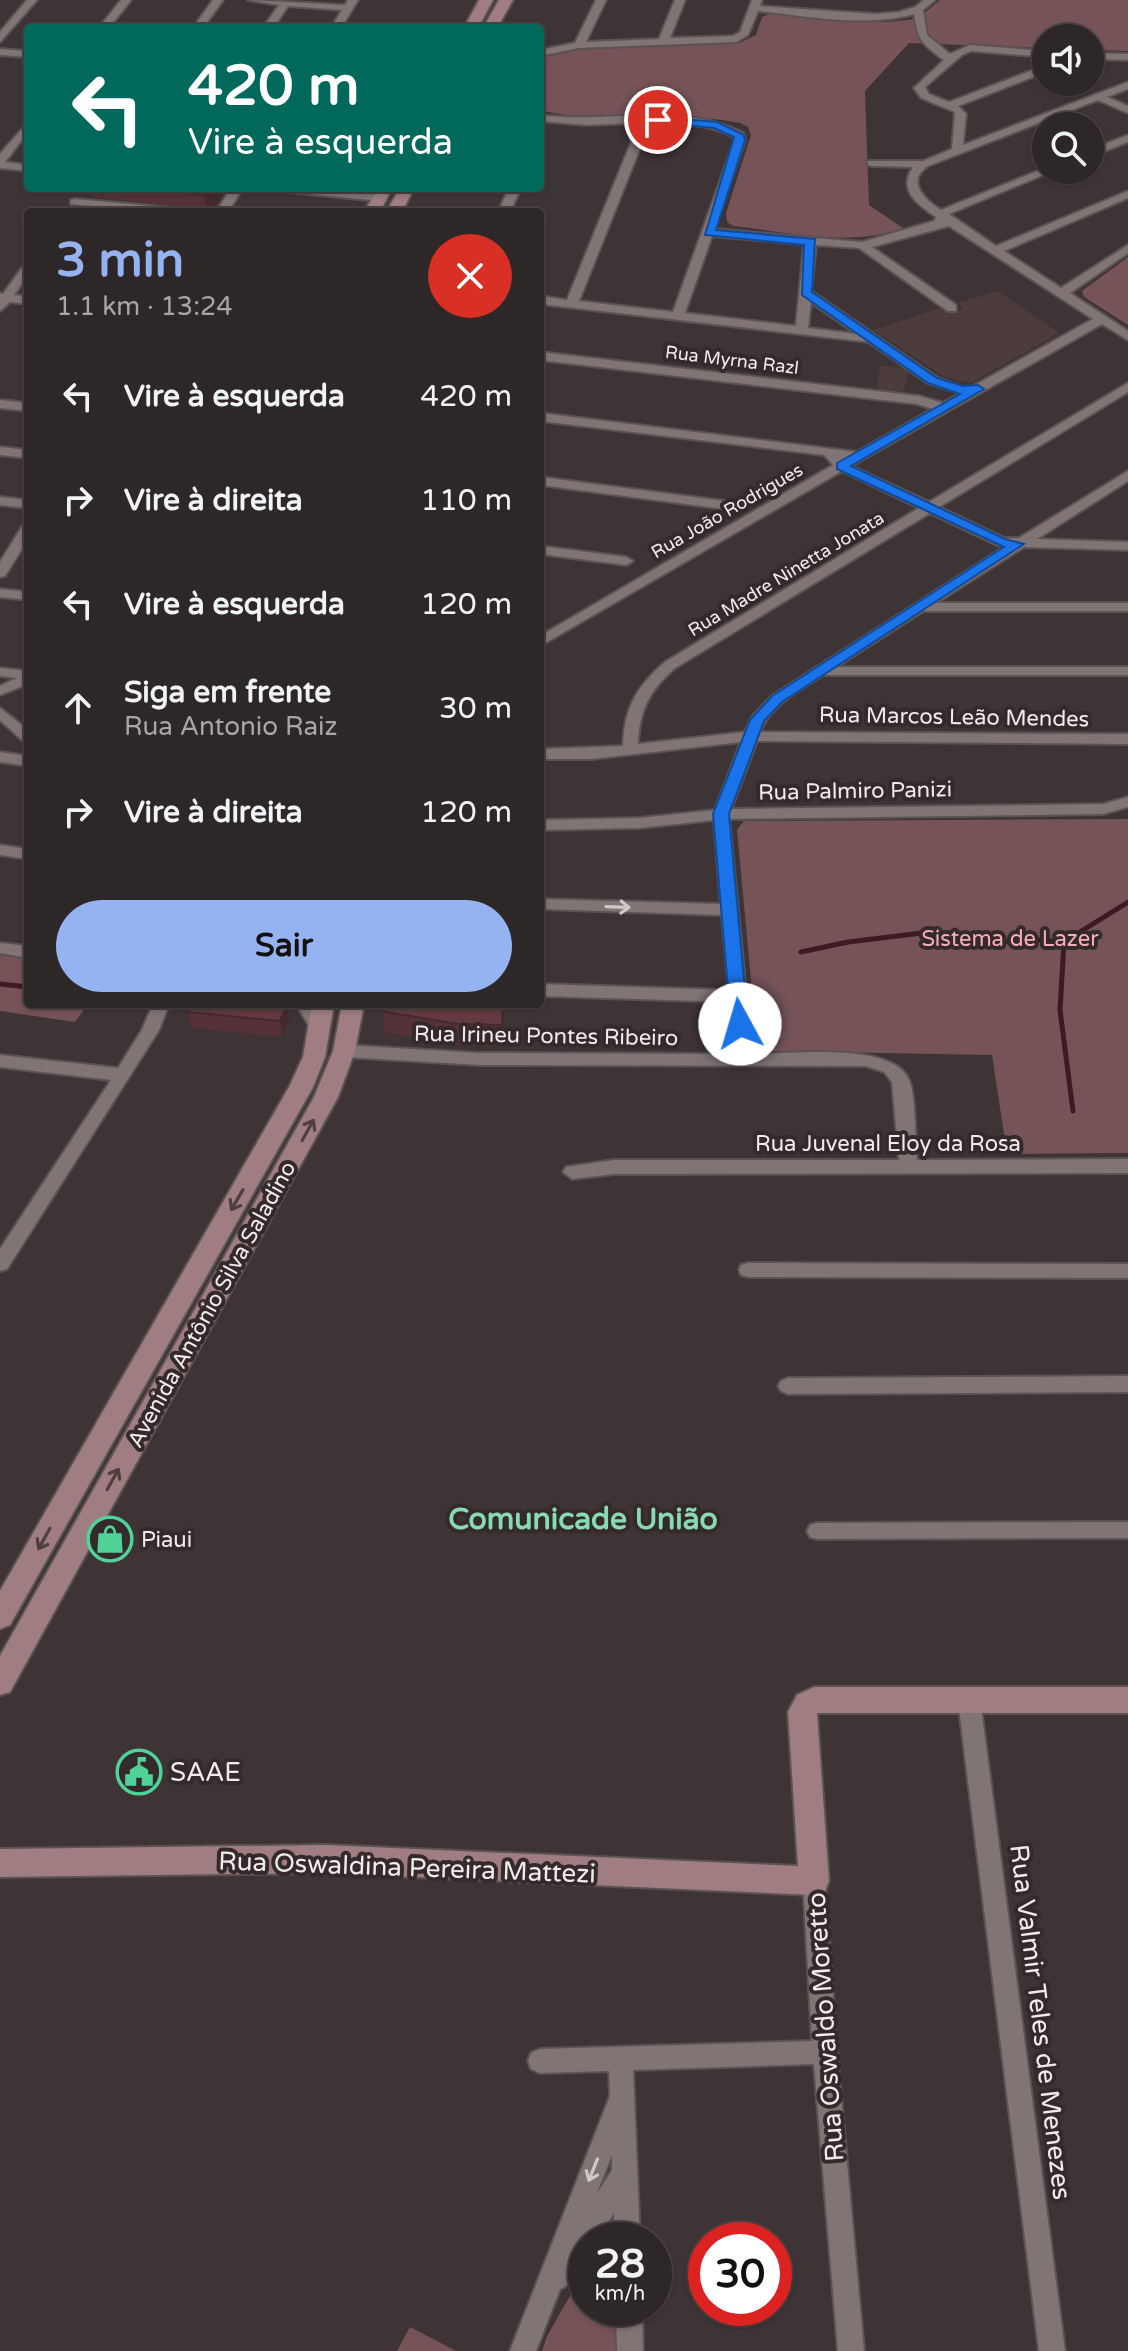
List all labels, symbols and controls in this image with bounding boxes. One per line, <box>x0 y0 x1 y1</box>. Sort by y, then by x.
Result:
map controls <box>1032 24 1104 184</box>
button: sound <box>1032 24 1104 96</box>
text: 420 m <box>188 53 359 120</box>
icon: left <box>56 56 160 160</box>
pin <box>624 86 692 154</box>
icon: arrive <box>636 98 680 142</box>
button: search <box>1032 112 1104 184</box>
text: Vire à esquerda <box>188 121 453 164</box>
text: 3 min <box>56 232 184 290</box>
button: close <box>428 234 512 318</box>
text: 1.1 km · 13:24 <box>56 291 233 322</box>
street label: Rua Myrna Razl <box>664 341 800 379</box>
icon: left <box>56 374 100 418</box>
text: Vire à esquerda <box>124 378 345 415</box>
text: 420 m <box>420 378 512 415</box>
street label: Rua João Rodrigues <box>647 459 807 563</box>
icon: right <box>56 478 100 522</box>
text: Vire à direita <box>124 482 303 519</box>
text: 110 m <box>420 482 512 519</box>
street label: Rua Madre Ninetta Jonata <box>684 507 888 641</box>
icon: left <box>56 582 100 626</box>
text: Vire à esquerda <box>124 586 345 623</box>
text: 120 m <box>420 586 512 623</box>
text: Siga em frente <box>124 674 331 711</box>
icon: ahead <box>56 686 100 730</box>
text: 30 m <box>439 690 512 727</box>
street label: Rua Marcos Leão Mendes <box>819 702 1089 732</box>
text: Rua Antonio Raiz <box>124 711 337 742</box>
street label: Rua Palmiro Panizi <box>758 776 952 806</box>
icon: right <box>56 790 100 834</box>
text: Vire à direita <box>124 794 303 831</box>
text: 120 m <box>420 794 512 831</box>
one-way arrow <box>604 899 631 914</box>
button: Sair <box>56 900 512 992</box>
park label: Sistema de Lazer <box>921 926 1099 952</box>
position arrow <box>698 982 782 1066</box>
street label: Rua Irineu Pontes Ribeiro <box>414 1021 678 1051</box>
one-way arrow <box>300 1119 316 1142</box>
street label: Rua Juvenal Eloy da Rosa <box>755 1131 1021 1157</box>
street label: Avenida Antônio Silva Saladino <box>122 1157 302 1452</box>
one-way arrow <box>229 1188 245 1211</box>
one-way arrow <box>105 1468 121 1491</box>
district label: Comunicade União <box>448 1501 718 1538</box>
shop icon: Piaui <box>86 1515 134 1563</box>
one-way arrow <box>36 1527 52 1550</box>
place label: Piaui <box>141 1527 192 1553</box>
public building icon: SAAE <box>115 1748 163 1796</box>
place label: SAAE <box>170 1757 241 1788</box>
street label: Rua Valmir Teles de Menezes <box>1003 1843 1078 2202</box>
street label: Rua Oswaldina Pereira Mattezi <box>218 1845 596 1890</box>
street label: Rua Oswaldo Moretto <box>801 1891 850 2163</box>
one-way arrow <box>585 2157 600 2182</box>
speed limit sign: 30 <box>688 2222 792 2326</box>
text: 28 <box>595 2240 645 2288</box>
text: km/h <box>595 2282 645 2306</box>

